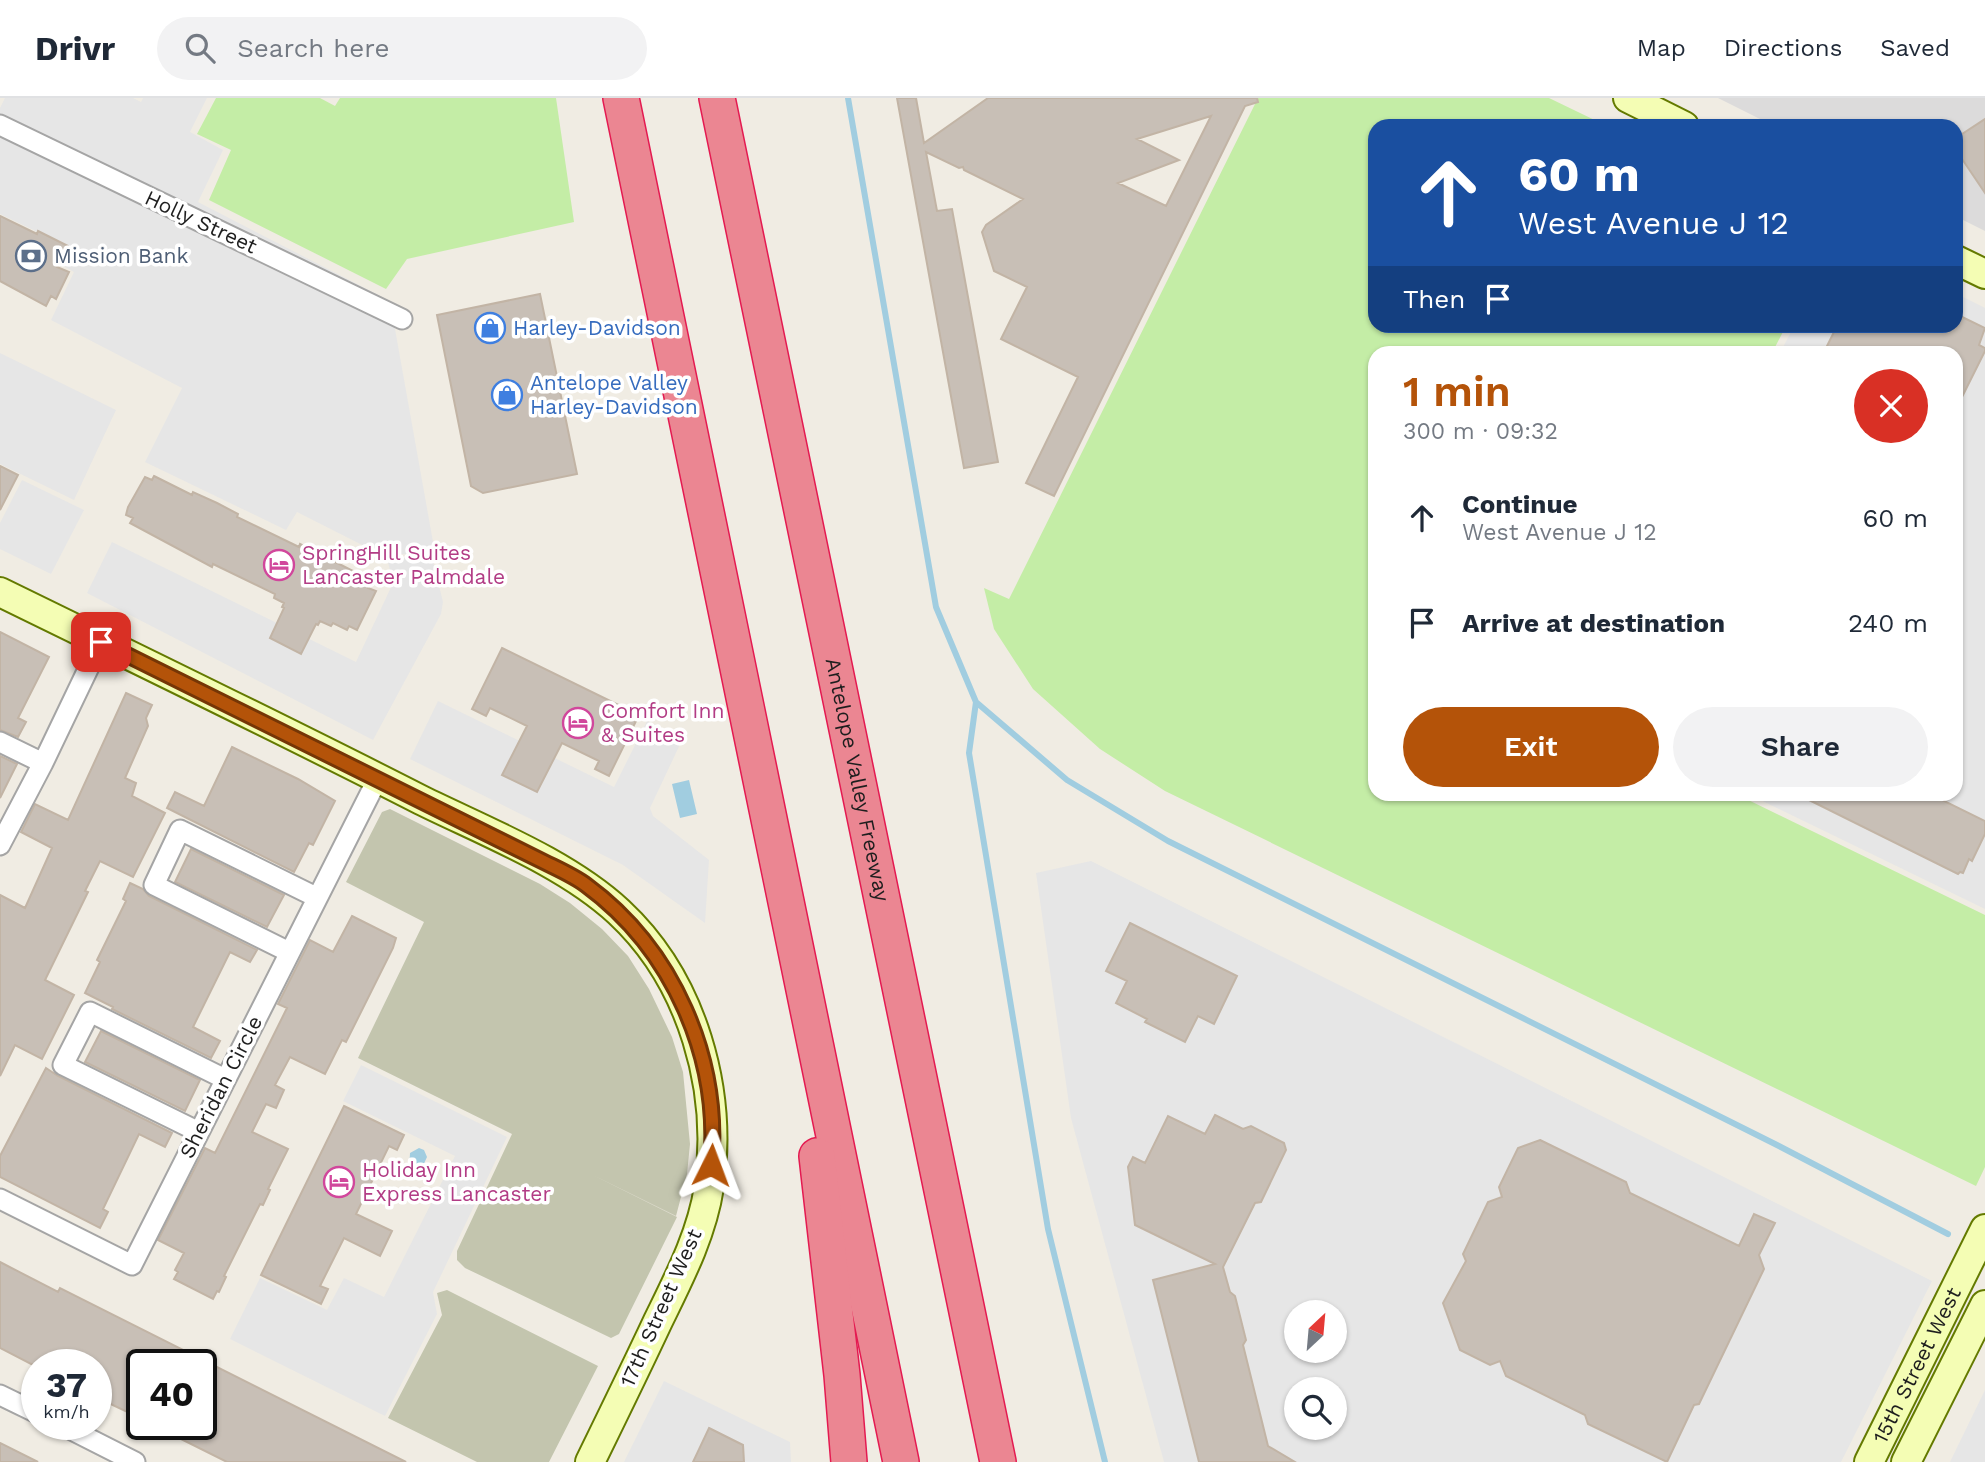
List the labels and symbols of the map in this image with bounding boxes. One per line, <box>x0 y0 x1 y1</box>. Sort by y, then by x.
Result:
street label: Holly Street <box>141 185 261 258</box>
bank icon: Mission Bank <box>14 239 48 273</box>
place label: Mission Bank <box>54 243 189 268</box>
shop icon: Harley-Davidson <box>473 311 507 345</box>
place label: Harley-Davidson <box>513 315 681 340</box>
place label: Antelope Valley Harley-Davidson <box>530 370 698 419</box>
shop icon: Antelope Valley Harley-Davidson <box>490 378 524 412</box>
place label: SpringHill Suites Lancaster Palmdale <box>302 540 505 589</box>
hotel icon: SpringHill Suites Lancaster Palmdale <box>262 548 296 582</box>
pin <box>71 612 131 672</box>
street label: Antelope Valley Freeway <box>821 655 895 904</box>
place label: Comfort Inn & Suites <box>601 698 724 747</box>
hotel icon: Comfort Inn & Suites <box>561 706 595 740</box>
street label: Sheridan Circle <box>174 1011 267 1162</box>
position arrow <box>674 1128 748 1202</box>
place label: Holiday Inn Express Lancaster <box>362 1157 551 1206</box>
hotel icon: Holiday Inn Express Lancaster <box>322 1165 356 1199</box>
street label: 17th Street West <box>615 1225 707 1391</box>
street label: 15th Street West <box>1867 1283 1966 1447</box>
north arrow <box>1284 1300 1348 1363</box>
speed limit sign: 40 <box>126 1349 217 1440</box>

